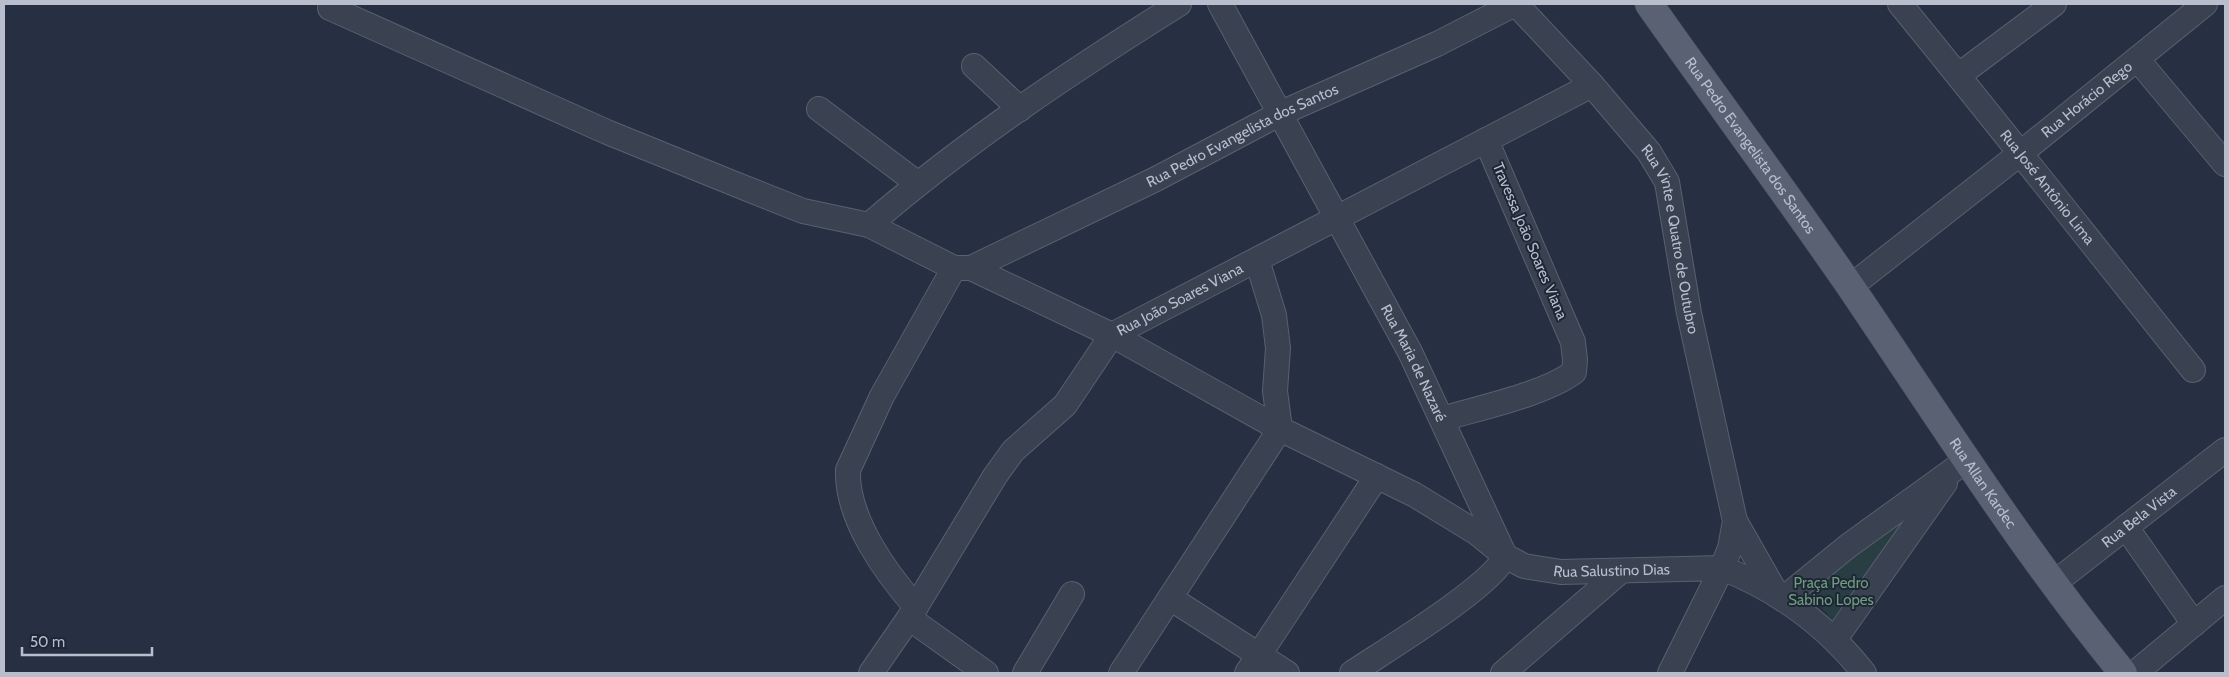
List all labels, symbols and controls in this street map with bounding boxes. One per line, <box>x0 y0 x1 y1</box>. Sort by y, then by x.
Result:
street label: Rua Pedro Evangelista dos Santos <box>1681 54 1820 237</box>
street label: Rua Horácio Rego <box>2038 57 2136 142</box>
street label: Rua Pedro Evangelista dos Santos <box>1143 80 1341 191</box>
street label: Rua José Antônio Lima <box>1996 126 2099 249</box>
street label: Rua Vinte e Quatro de Outubro <box>1638 141 1702 336</box>
street label: Travessa João Soares Viana <box>1489 160 1572 323</box>
street label: Rua João Soares Viana <box>1114 259 1247 340</box>
street label: Rua Maria de Nazaré <box>1377 301 1450 425</box>
street label: Rua Allan Kardec <box>1945 435 2020 532</box>
street label: Rua Bela Vista <box>2098 482 2180 552</box>
street label: Rua Salustino Dias <box>1552 560 1670 581</box>
park label: Praça Pedro Sabino Lopes <box>1788 574 1874 609</box>
scale bar <box>22 624 152 656</box>
text: 50 m <box>30 633 65 651</box>

